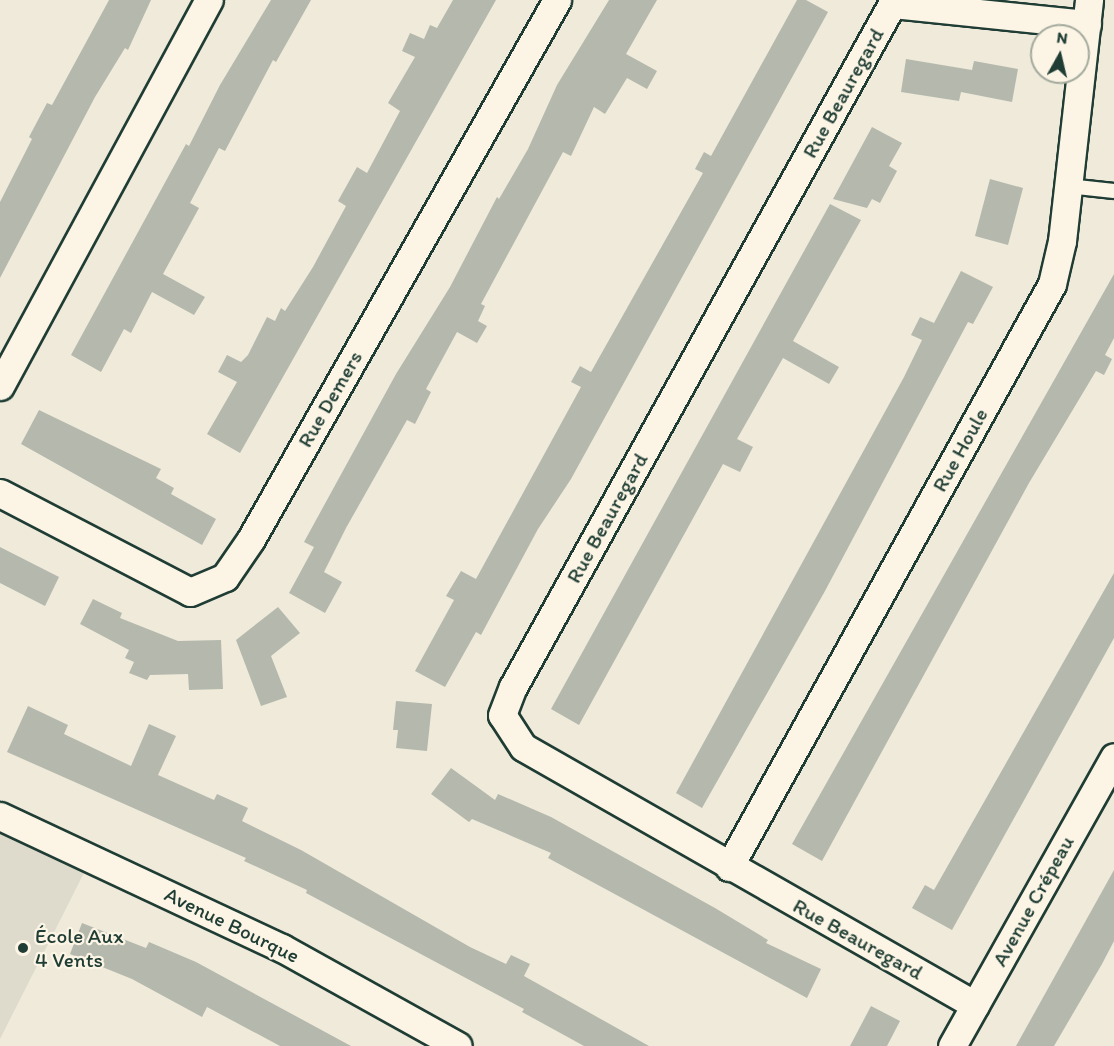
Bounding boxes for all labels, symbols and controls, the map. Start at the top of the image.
street label: Rue Beauregard [797,24,889,162]
north arrow [1030,24,1090,84]
text: N [1056,28,1069,48]
street label: Rue Demers [292,346,368,452]
street label: Rue Houle [927,404,993,496]
street label: Rue Beauregard [561,449,653,587]
street label: Avenue Crépeau [987,832,1079,970]
street label: Avenue Bourque [160,881,304,969]
street label: Rue Beauregard [789,893,927,985]
place label: École Aux 4 Vents [35,923,123,973]
marker: École Aux 4 Vents [16,941,30,955]

